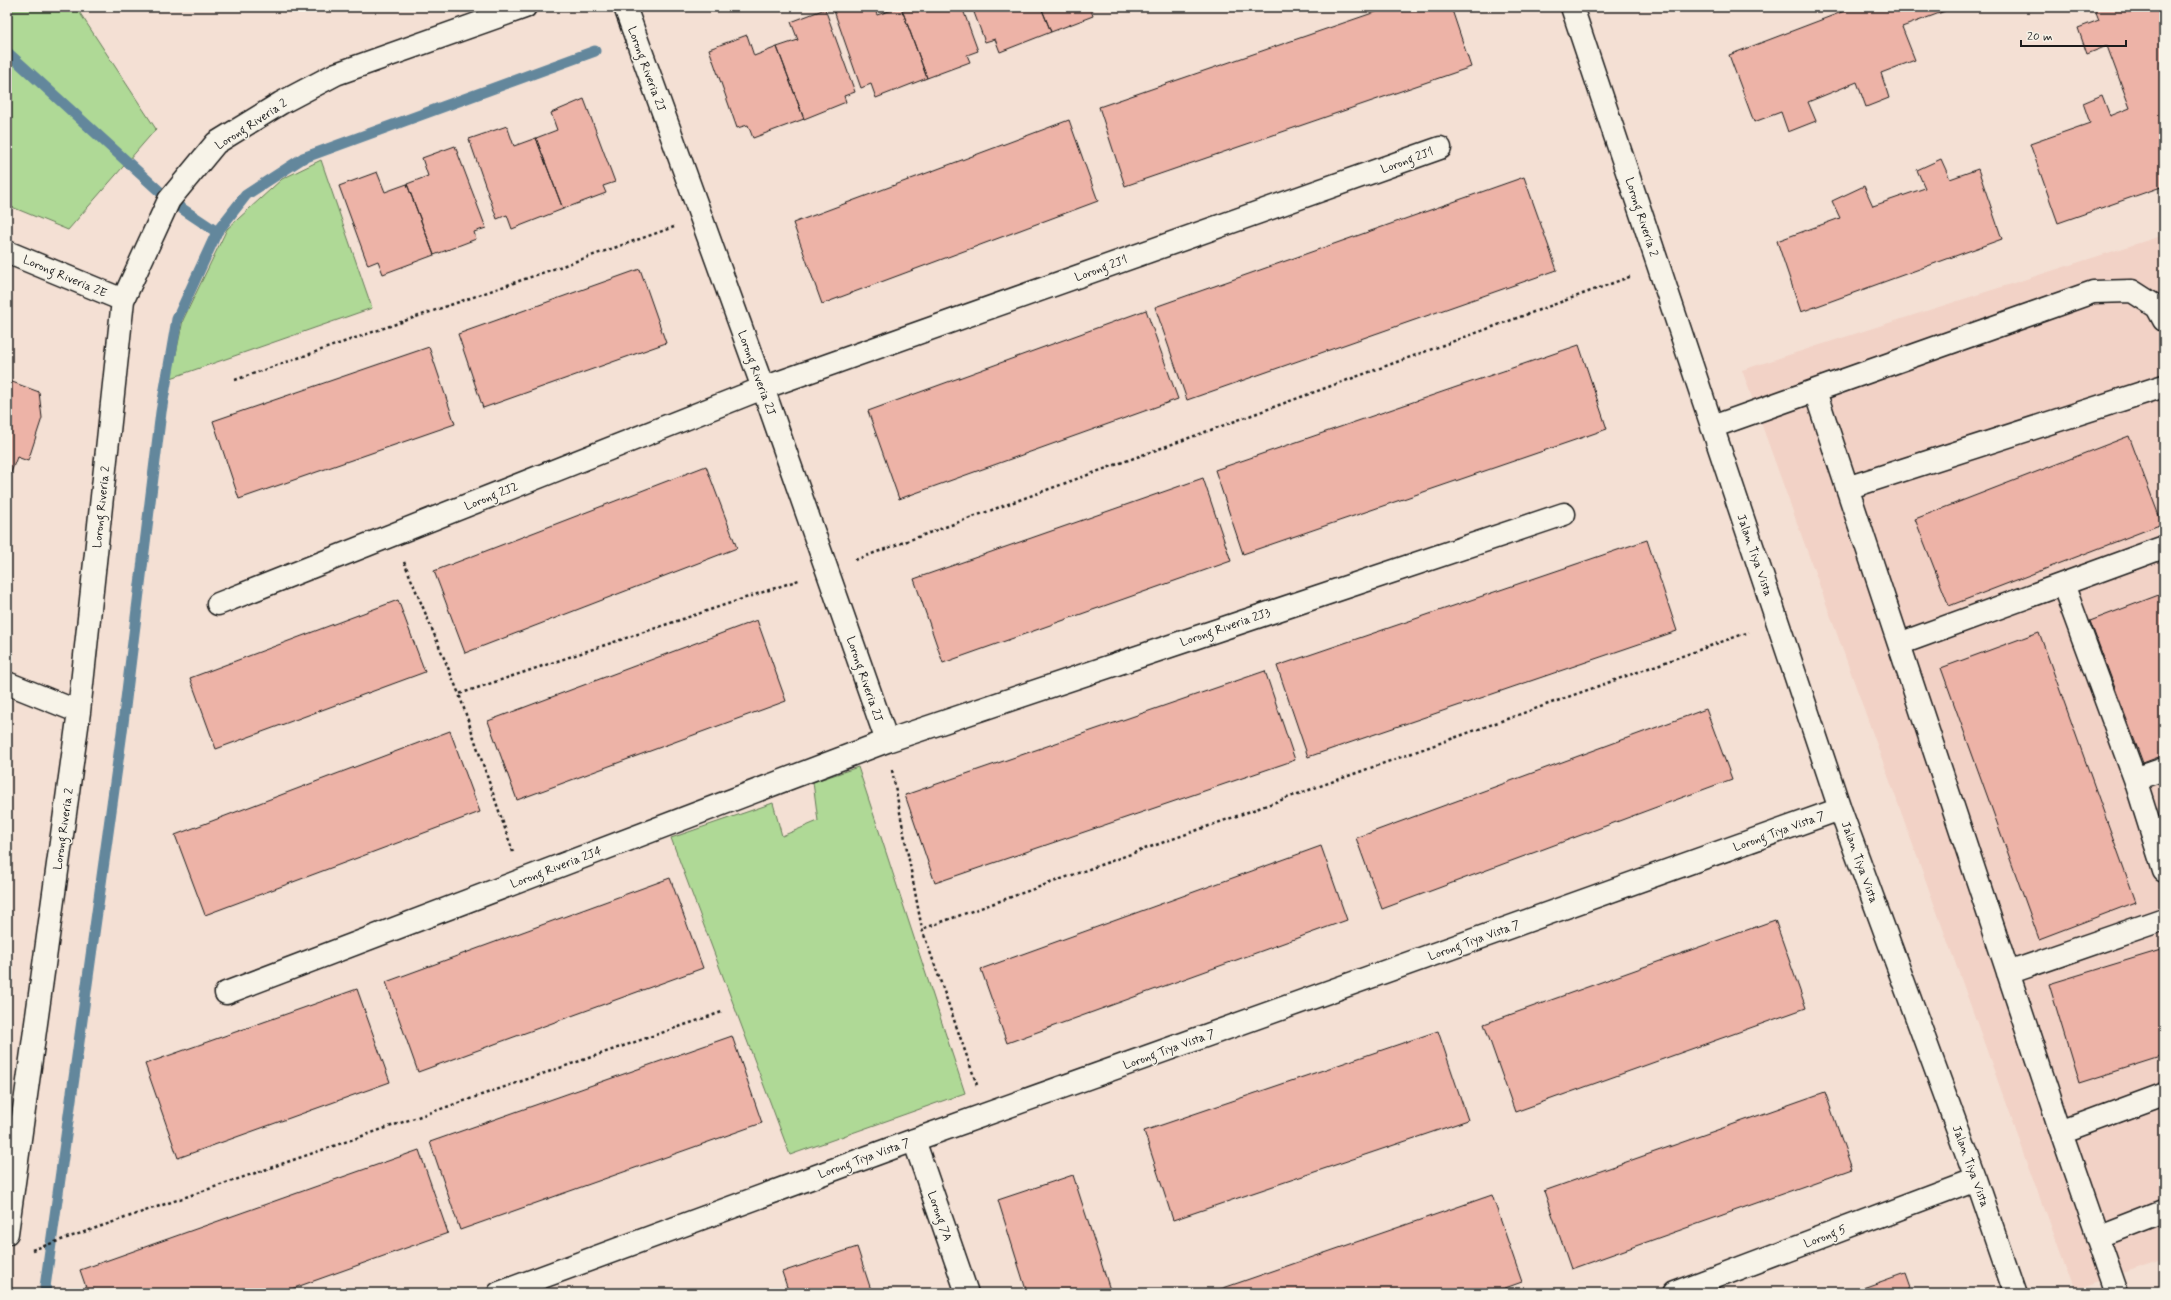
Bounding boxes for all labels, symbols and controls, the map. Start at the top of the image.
scale bar [2021,22,2126,48]
street label: Lorong Riveria 2J [622,25,669,114]
text: 20 m [2027,29,2053,45]
street label: Lorong Riveria 2 [213,96,291,155]
street label: Lorong 2J1 [1379,144,1436,179]
street label: Lorong Riveria 2 [1620,176,1661,259]
street label: Lorong Riveria 2E [20,252,109,303]
street label: Lorong 2J1 [1073,252,1130,287]
street label: Lorong Riveria 2J [732,329,779,418]
street label: Lorong Riveria 2 [90,465,115,549]
street label: Lorong 2J2 [462,479,521,516]
street label: Jalan Tiya Vista [1733,512,1776,599]
street label: Lorong Riveria 2J3 [1178,605,1273,652]
street label: Lorong Riveria 2J [841,634,886,725]
street label: Lorong Riveria 2 [50,787,79,871]
street label: Lorong Tiya Vista 7 [1731,808,1828,857]
street label: Jalan Tiya Vista [1837,819,1881,905]
street label: Lorong Riveria 2J4 [508,843,605,894]
street label: Lorong Tiya Vista 7 [1426,917,1523,966]
street label: Lorong Tiya Vista 7 [1121,1026,1218,1075]
street label: Jalan Tiya Vista [1948,1123,1992,1209]
street label: Lorong Tiya Vista 7 [816,1135,913,1184]
street label: Lorong 7A [922,1189,955,1244]
street label: Lorong 5 [1802,1222,1849,1253]

